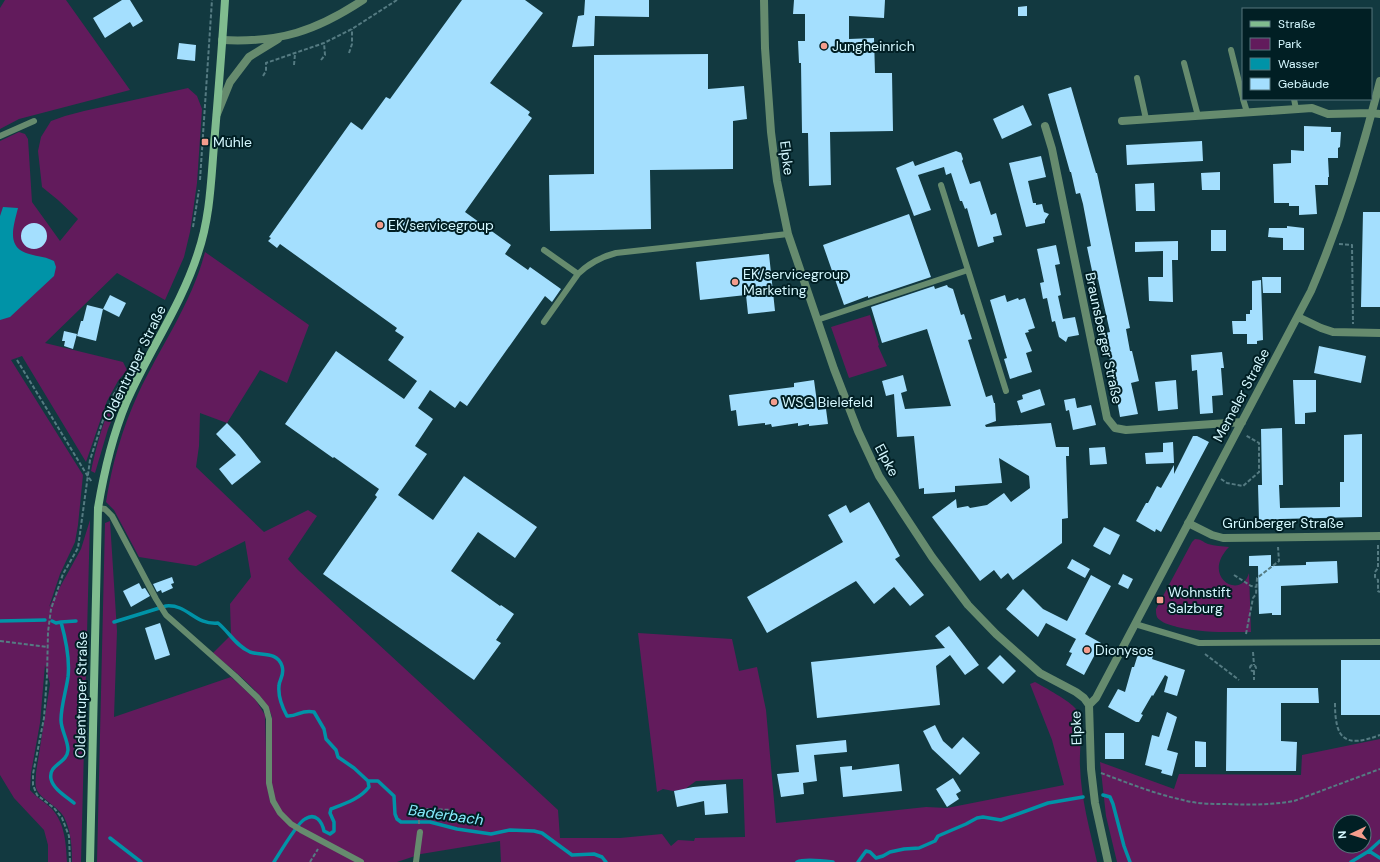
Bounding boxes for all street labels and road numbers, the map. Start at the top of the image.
street label: Elpke [776,140,798,176]
street label: Braunsberger Straße [1081,271,1127,405]
street label: Oldentruper Straße [98,302,170,424]
street label: Memeler Straße [1209,345,1273,445]
street label: Elpke [871,441,903,479]
street label: Grünberger Straße [1222,514,1344,532]
street label: Oldentruper Straße [71,632,91,758]
street label: Elpke [1066,711,1086,745]

